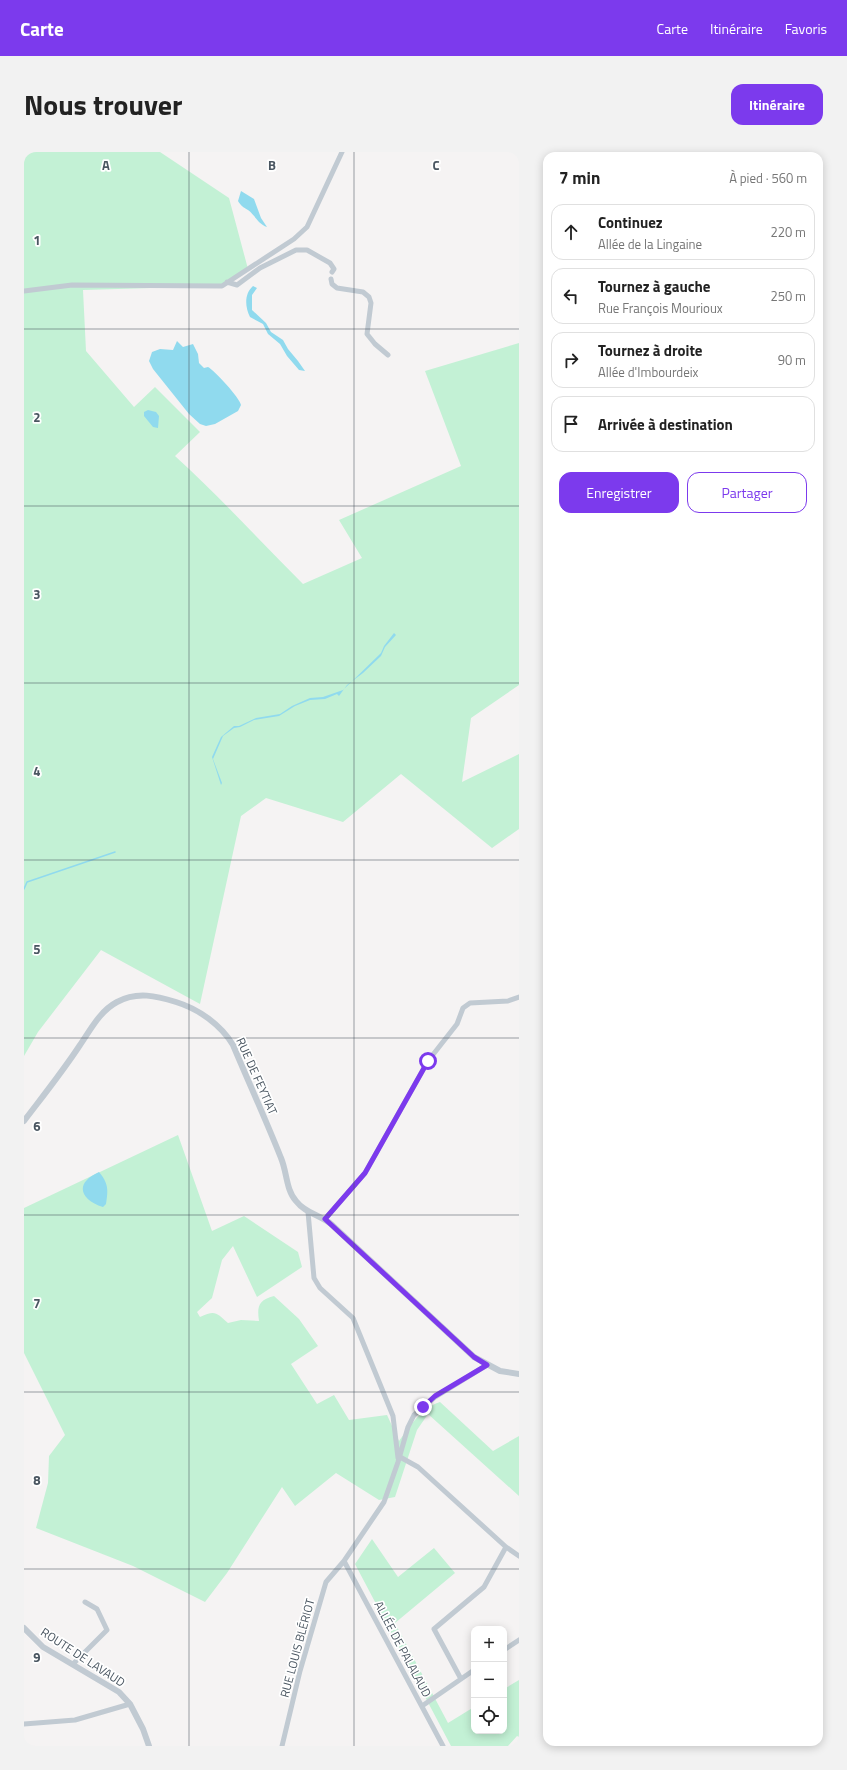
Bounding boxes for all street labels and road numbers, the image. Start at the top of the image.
street label: RUE DE FEYTIAT [231,1034,283,1118]
street label: RUE LOUIS BLÉRIOT [275,1596,320,1700]
street label: ALLÉE DE PALALAUD [370,1597,437,1701]
street label: ROUTE DE LAVAUD [37,1623,129,1692]

